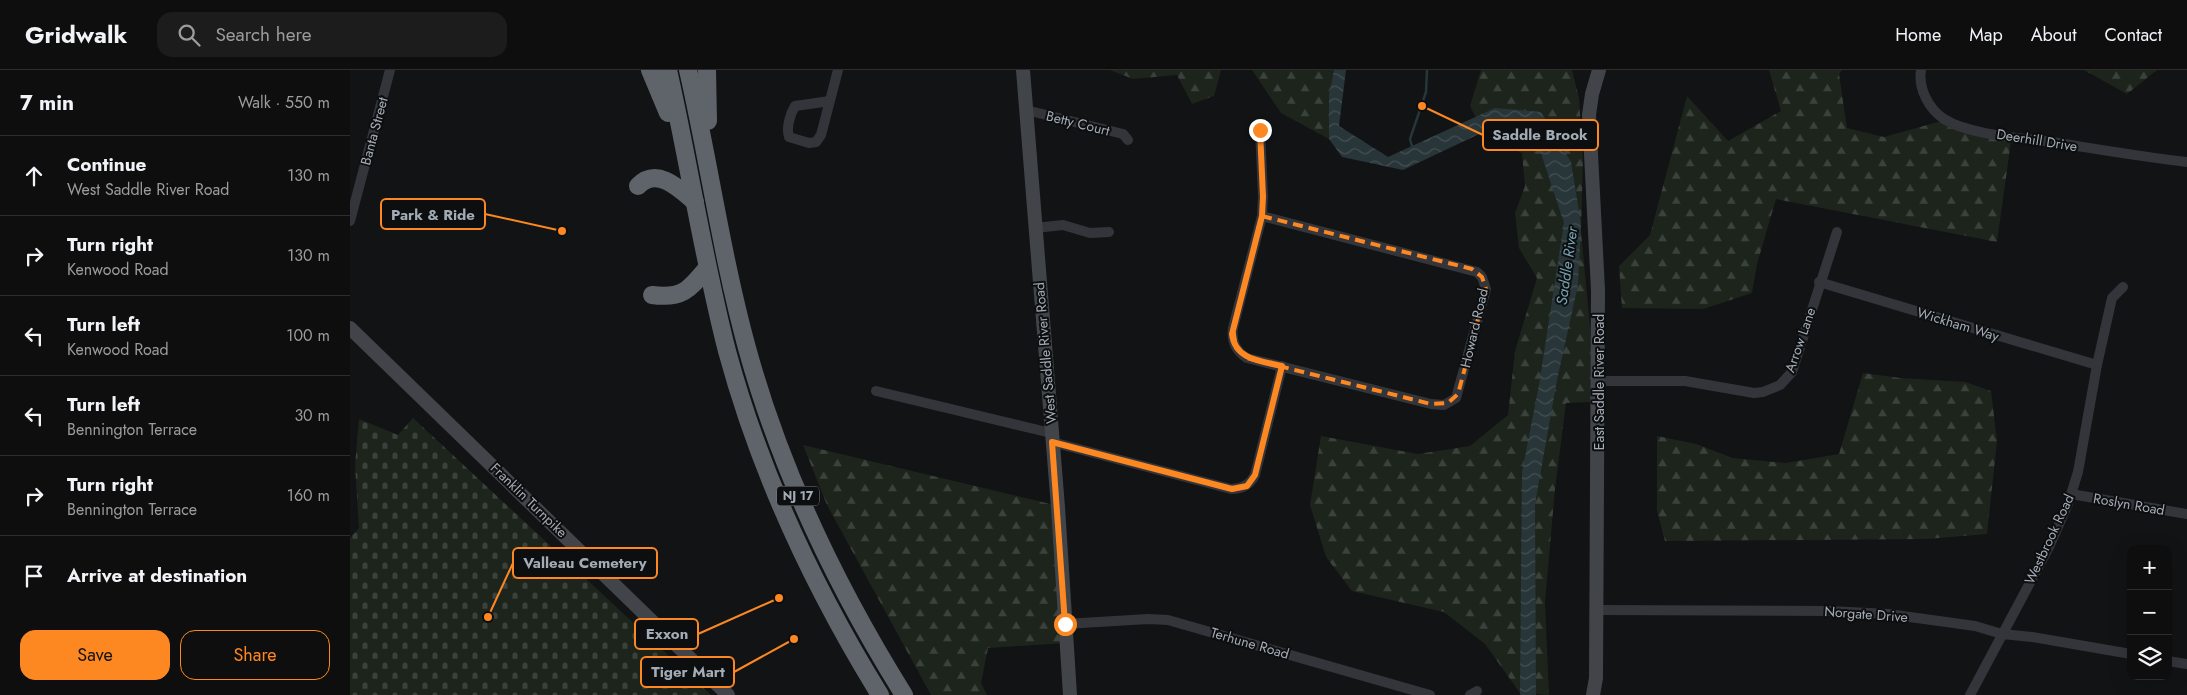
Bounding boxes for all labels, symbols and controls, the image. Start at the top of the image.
search box [157,12,507,57]
text: Gridwalk [25,17,127,52]
icon: search [175,21,203,49]
text: Search here [215,21,311,48]
text: Home [1895,22,1941,48]
text: Map [1969,22,2003,48]
text: About [2031,22,2076,48]
text: Contact [2104,22,2162,48]
text: 7 min [20,88,74,118]
text: Walk · 550 m [238,91,330,114]
street label: Banta Street [355,94,393,167]
street label: Betty Court [1044,105,1112,141]
route end [1249,119,1272,142]
callout: Saddle Brook [1483,120,1598,150]
text: Saddle Brook [1492,124,1588,146]
street label: Deerhill Drive [1995,124,2079,156]
text: Continue [67,151,146,178]
icon: ahead [20,162,48,190]
text: 130 m [287,164,330,187]
text: West Saddle River Road [67,178,229,201]
callout: Park & Ride [381,199,485,229]
text: Park & Ride [391,204,475,226]
water label: Saddle River [1551,224,1584,307]
text: Turn right [67,231,153,258]
icon: right [20,242,48,270]
text: 130 m [287,244,330,267]
text: Kenwood Road [67,258,169,281]
street label: West Saddle River Road [1029,281,1061,425]
street label: Howard Road [1455,286,1493,370]
street label: Wickham Way [1915,302,2002,346]
street label: Arrow Lane [1780,305,1820,375]
text: Turn left [67,311,140,338]
street label: East Saddle River Road [1589,314,1609,450]
icon: left [20,322,48,350]
text: 100 m [286,324,330,347]
text: Kenwood Road [67,338,169,361]
text: Turn left [67,391,140,418]
icon: left [20,402,48,430]
text: 30 m [294,404,330,427]
text: Bennington Terrace [67,418,197,441]
street label: Franklin Turnpike [486,458,572,542]
text: Turn right [67,471,153,498]
icon: right [20,482,48,510]
text: 160 m [287,484,330,507]
road number: NJ 17 [777,486,819,506]
street label: Roslyn Road [2092,488,2166,520]
street label: Westbrook Road [2019,491,2079,587]
text: Bennington Terrace [67,498,197,521]
map controls [2127,545,2172,680]
button: + [2127,545,2172,590]
callout: Valleau Cemetery [513,548,657,578]
text: Valleau Cemetery [522,552,647,574]
icon: arrive [20,562,48,590]
text: Arrive at destination [67,562,247,589]
button: − [2127,590,2172,635]
street label: Norgate Drive [1824,601,1908,627]
route start [1054,613,1077,636]
callout: Exxon [635,619,698,649]
street label: Terhune Road [1208,622,1292,664]
text: Exxon [646,623,688,645]
button: Save [20,630,170,680]
button: Share [180,630,330,680]
button: layers [2127,635,2172,680]
callout: Tiger Mart [641,657,734,687]
text: Tiger Mart [651,661,725,683]

